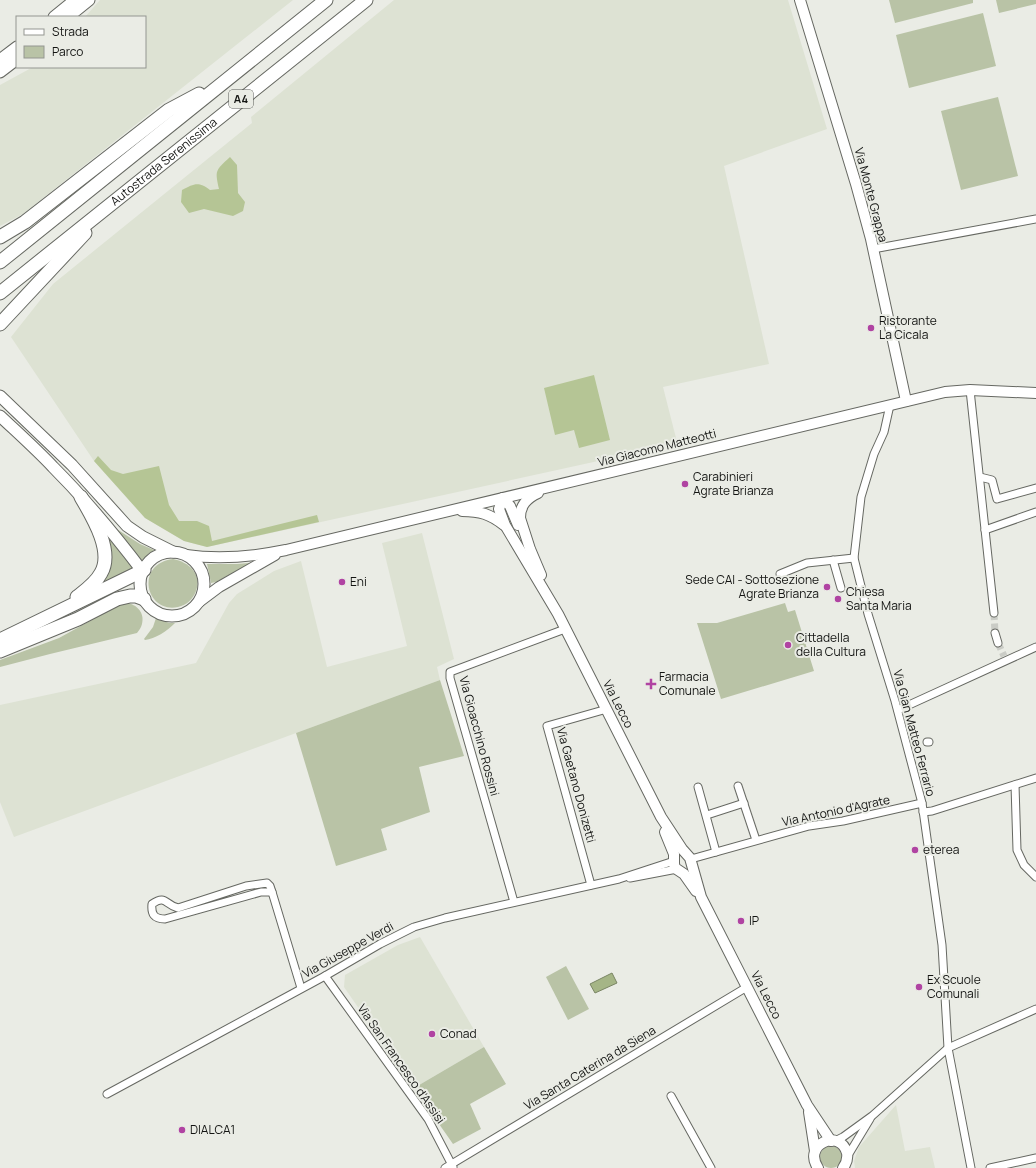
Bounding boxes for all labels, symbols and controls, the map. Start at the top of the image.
legend [16,16,146,68]
text: Strada [52,23,89,40]
text: Parco [52,43,83,60]
road number: A4 [229,90,253,108]
street label: Autostrada Serenissima [107,113,221,209]
street label: Via Monte Grappa [851,146,892,244]
place label: Ristorante La Cicala [879,312,937,343]
marker: Ristorante La Cicala [866,323,876,333]
street label: Via Giacomo Matteotti [596,425,718,470]
place label: Carabinieri Agrate Brianza [693,468,773,499]
marker: Carabinieri Agrate Brianza [680,479,690,489]
place label: Sede CAI - Sottosezione Agrate Brianza [685,571,819,602]
place label: Eni [350,573,367,590]
marker: Eni [337,577,347,587]
marker: Sede CAI - Sottosezione Agrate Brianza [822,582,832,592]
place label: Chiesa Santa Maria [846,583,912,614]
marker: Chiesa Santa Maria [833,594,843,604]
place label: Cittadella della Cultura [796,629,866,660]
marker: Cittadella della Cultura [783,640,793,650]
place label: Farmacia Comunale [659,668,716,699]
street label: Via Gian Matteo Ferrario [889,668,940,798]
street label: Via Gioacchino Rossini [455,674,504,798]
street label: Via Lecco [599,677,638,731]
marker: Farmacia Comunale [646,679,656,689]
street label: Via Gaetano Donizetti [553,725,600,844]
street label: Via Antonio d'Agrate [780,791,891,830]
place label: eterea [923,841,959,858]
marker: eterea [910,845,920,855]
place label: IP [749,912,759,929]
marker: IP [736,916,746,926]
street label: Via Giuseppe Verdi [299,917,396,982]
street label: Via Lecco [747,968,786,1022]
place label: Ex Scuole Comunali [927,971,981,1002]
marker: Ex Scuole Comunali [914,982,924,992]
street label: Via San Francesco d'Assisi [354,1001,449,1127]
street label: Via Santa Caterina da Siena [521,1021,659,1114]
place label: Conad [440,1025,477,1042]
marker: Conad [427,1029,437,1039]
place label: DIALCA1 [190,1121,235,1138]
marker: DIALCA1 [177,1125,187,1135]

